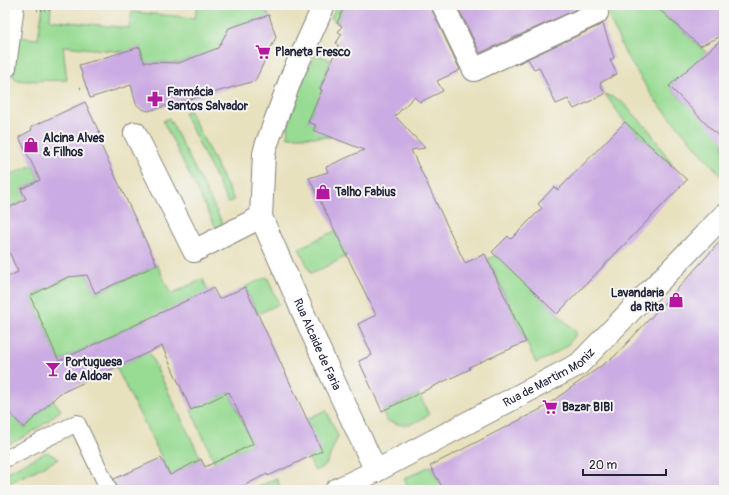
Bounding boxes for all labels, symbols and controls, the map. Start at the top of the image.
supermarket icon: Planeta Fresco [254,43,272,61]
place label: Planeta Fresco [275,45,351,60]
place label: Farmácia Santos Salvador [167,85,249,114]
pharmacy icon: Farmácia Santos Salvador [146,90,164,108]
place label: Alcina Alves & Filhos [43,131,105,160]
shop icon: Alcina Alves & Filhos [22,136,40,154]
shop icon: Talho Fabius [314,183,332,201]
place label: Talho Fabius [334,185,396,200]
place label: Lavandaria da Rita [611,286,664,315]
shop icon: Lavandaria da Rita [667,291,685,309]
street label: Rua Alcaide de Faria [290,296,345,393]
street label: Rua de Martim Moniz [500,345,598,410]
place label: Portuguesa de Aldoar [65,355,123,384]
bar icon: Portuguesa de Aldoar [44,360,62,378]
supermarket icon: Bazar BIBI [541,398,559,416]
place label: Bazar BIBI [562,400,613,415]
scale bar [583,451,666,477]
text: 20 m [589,458,618,473]

